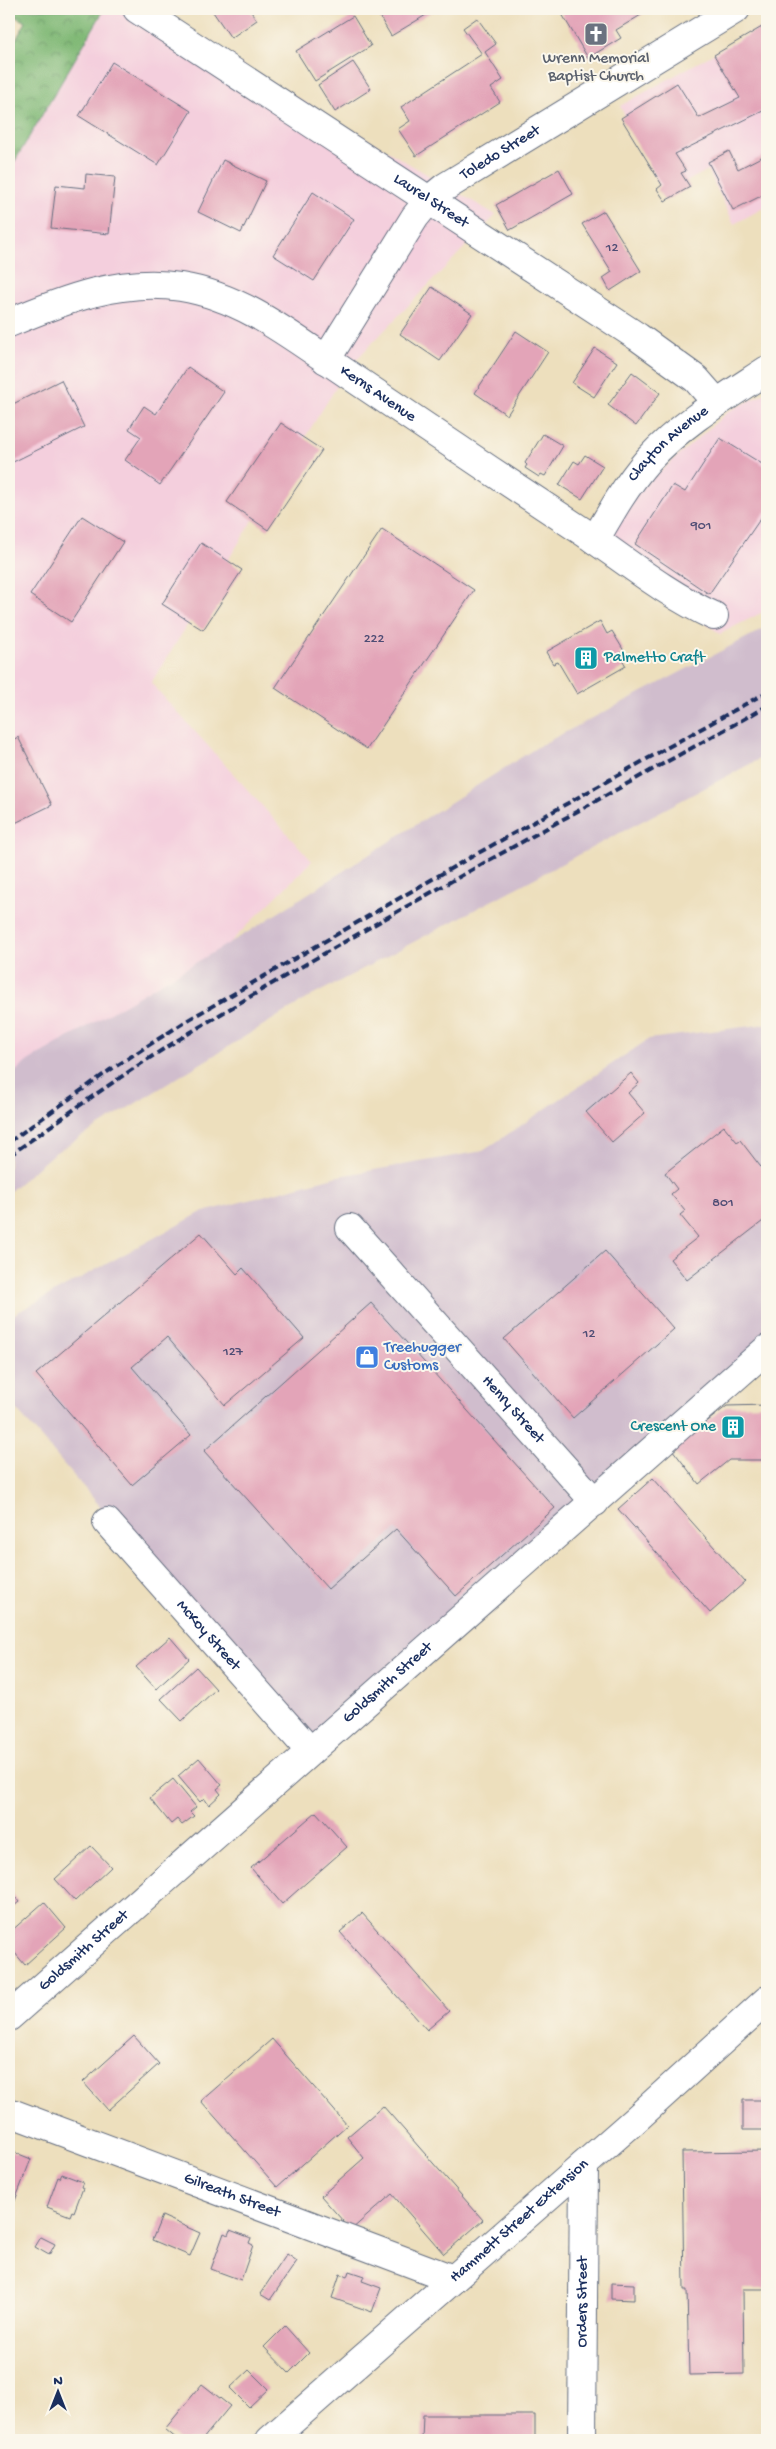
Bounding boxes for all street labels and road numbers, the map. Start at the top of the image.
street label: Toledo Street [456,121,545,185]
street label: Laurel Street [389,170,473,234]
street label: Kerns Avenue [336,362,420,427]
street label: Clayton Avenue [624,402,713,486]
street label: Henry Street [477,1372,549,1449]
street label: McKoy Street [172,1597,245,1676]
street label: Goldsmith Street [339,1637,438,1728]
street label: Goldsmith Street [35,1905,134,1996]
street label: Hammett Street Extension [446,2155,593,2287]
street label: Gilreath Street [181,2169,284,2223]
street label: Orders Street [573,2255,593,2348]

